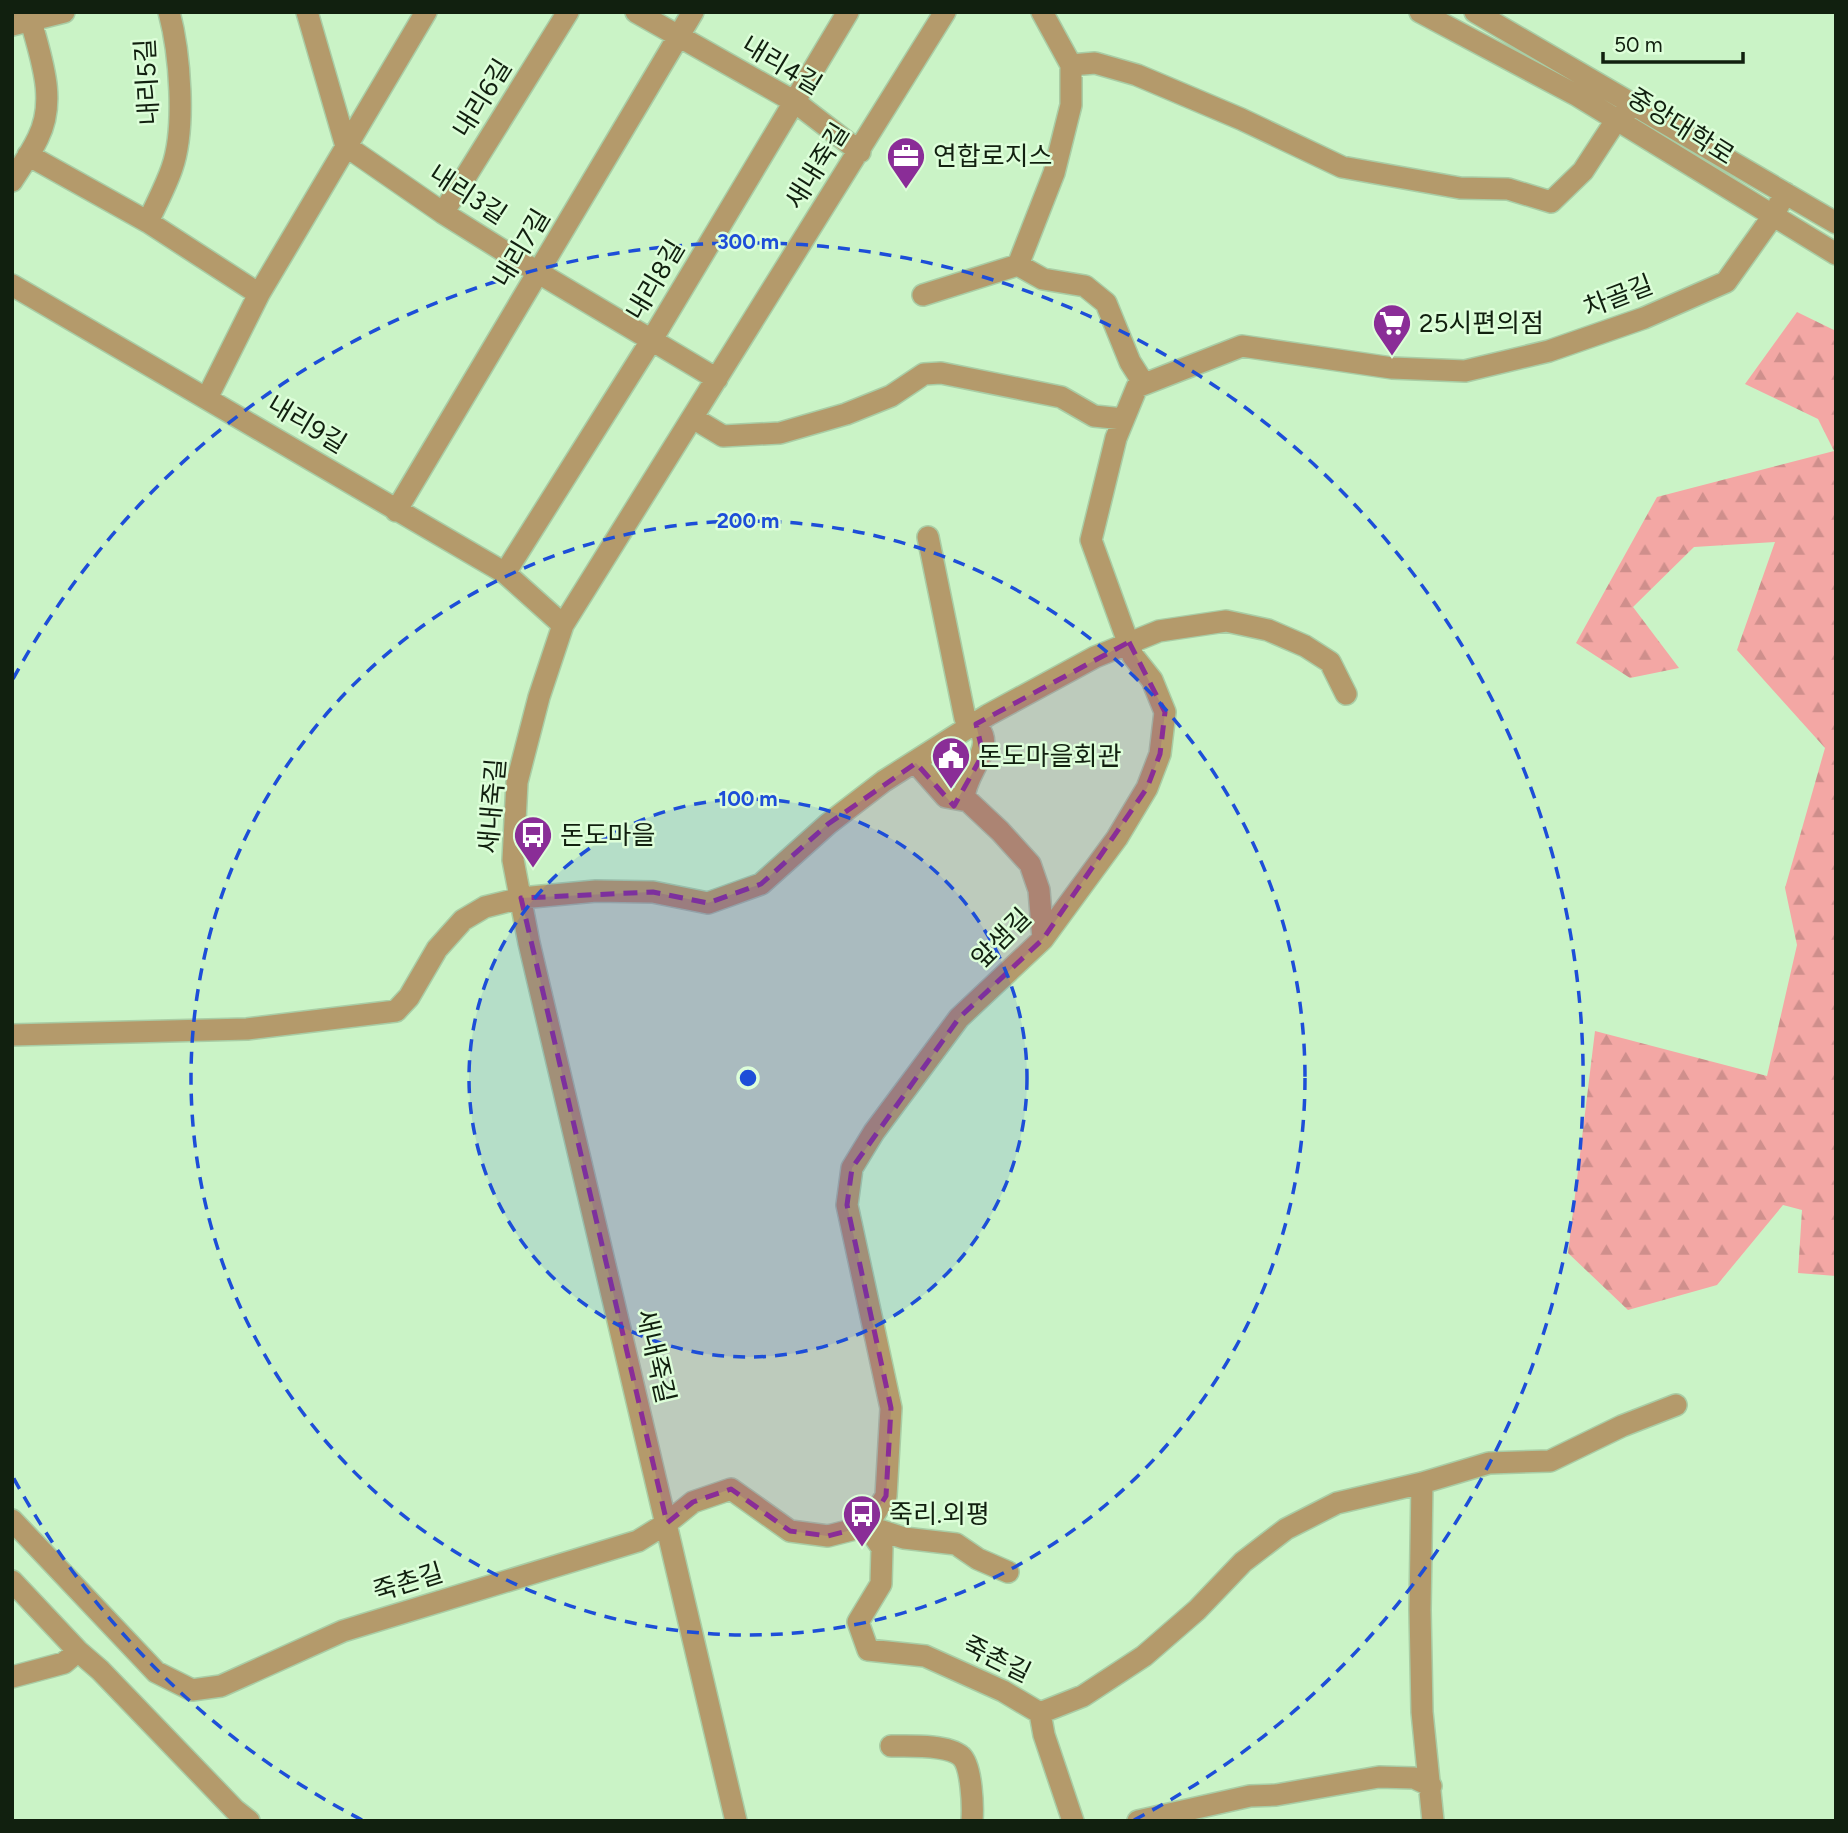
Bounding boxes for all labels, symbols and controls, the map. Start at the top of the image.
scale bar [1603,21,1743,65]
street label: 내리4길 [736,29,828,101]
text: 50 m [1614,32,1663,57]
street label: 내리5길 [129,38,165,126]
street label: 내리6길 [446,53,518,143]
street label: 중앙대학로 [1622,81,1740,171]
street label: 새내죽길 [778,117,856,215]
office icon: 연합로지스 [885,135,927,190]
place label: 연합로지스 [933,140,1053,172]
street label: 내리3길 [423,157,513,231]
street label: 내리7길 [485,203,557,293]
text: 300 m [717,229,779,254]
street label: 내리8길 [619,234,691,326]
street label: 차골길 [1579,268,1657,324]
supermarket icon: 25시편의점 [1371,302,1413,357]
place label: 25시편의점 [1419,307,1544,339]
street label: 내리9길 [262,388,352,460]
text: 200 m [717,508,779,533]
public building icon: 돈도마을회관 [930,735,972,790]
place label: 돈도마을회관 [978,740,1122,772]
street label: 새내죽길 [472,757,512,855]
text: 100 m [718,786,778,811]
bus stop icon: 돈도마을 [512,814,554,869]
place label: 돈도마을 [560,819,656,851]
street label: 앞샘길 [964,901,1038,975]
centre of rings [736,1066,760,1090]
street label: 새내죽길 [630,1306,682,1406]
bus stop icon: 죽리.외평 [841,1493,883,1548]
place label: 죽리.외평 [889,1498,990,1530]
street label: 죽촌길 [369,1556,447,1608]
street label: 죽촌길 [958,1629,1036,1689]

